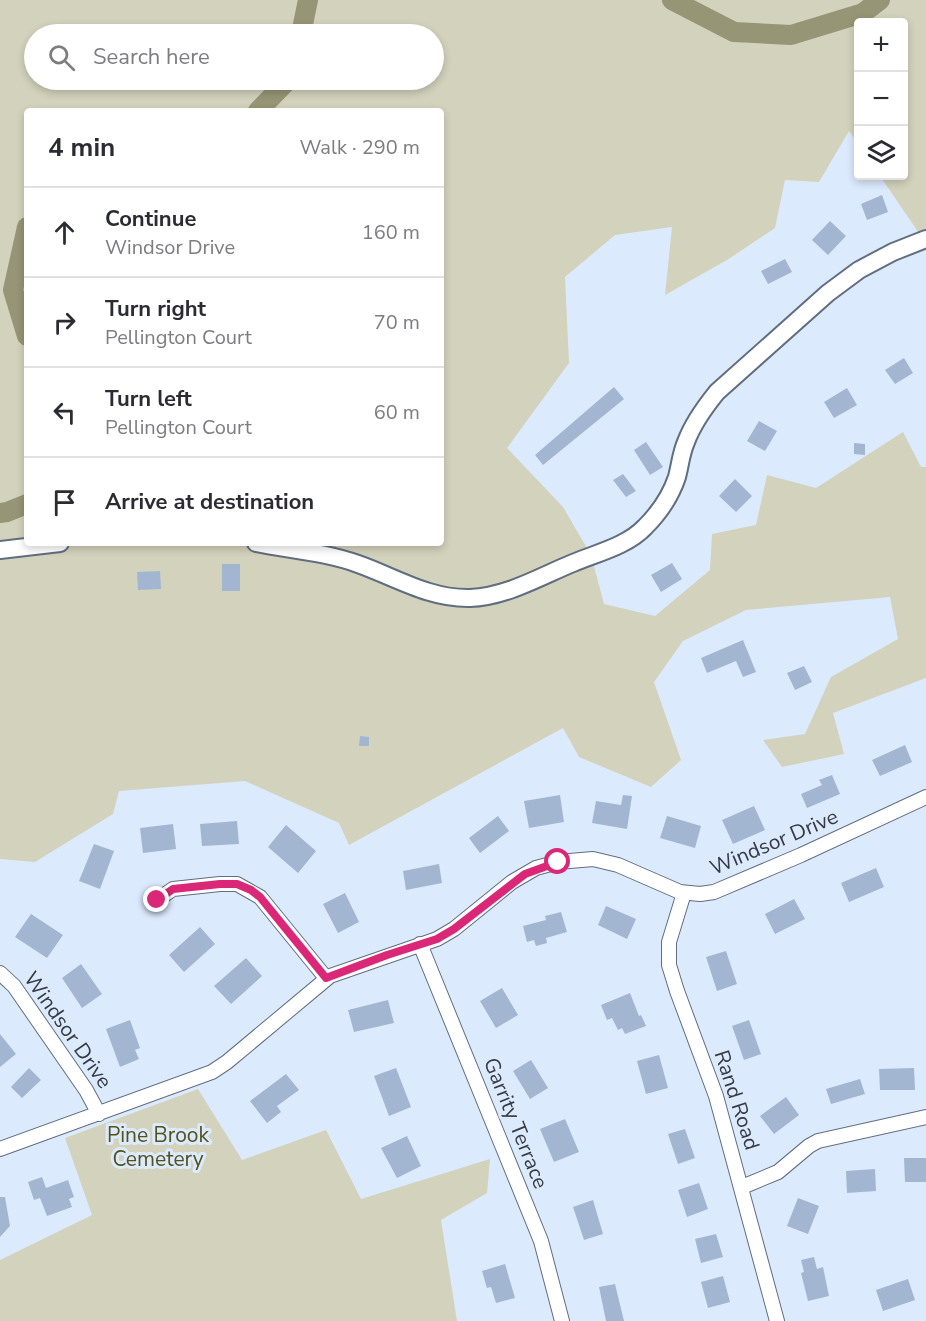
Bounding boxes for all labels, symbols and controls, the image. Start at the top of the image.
map controls [854,18,908,180]
button: + [854,18,908,72]
search box [24,24,444,90]
icon: search [45,41,78,74]
text: Search here [93,42,210,72]
button: − [854,72,908,126]
button: layers [854,126,908,180]
text: 4 min [48,130,115,165]
text: Walk · 290 m [300,134,420,161]
text: Continue [105,204,196,234]
icon: ahead [48,216,81,249]
text: 160 m [362,219,420,246]
text: Windsor Drive [105,234,235,261]
text: Turn right [105,294,206,324]
icon: right [48,306,81,339]
text: 70 m [374,309,420,336]
text: Pellington Court [105,324,252,351]
text: Turn left [105,384,192,414]
icon: left [48,396,81,429]
text: 60 m [374,399,420,426]
text: Pellington Court [105,414,252,441]
icon: arrive [48,486,81,519]
text: Arrive at destination [105,487,314,517]
street label: Windsor Drive [706,802,842,882]
route start [544,848,570,874]
route end [143,886,169,912]
street label: Windsor Drive [17,966,119,1094]
street label: Rand Road [708,1046,766,1154]
street label: Garrity Terrace [477,1053,555,1193]
park label: Pine Brook Cemetery [107,1121,210,1173]

